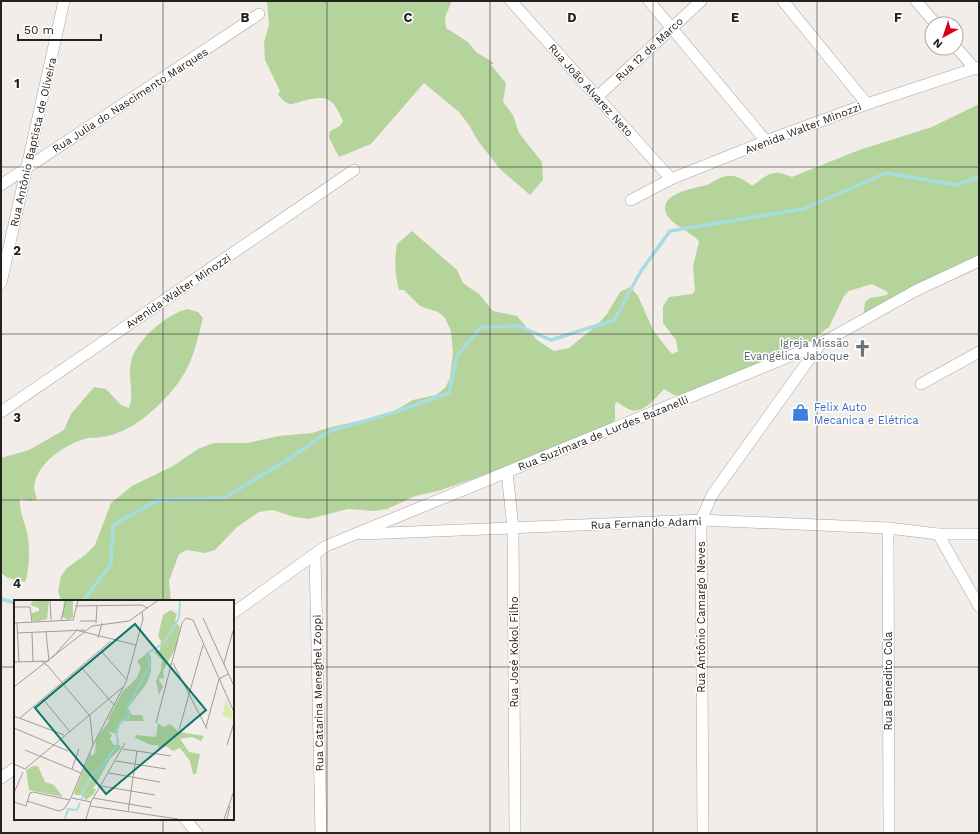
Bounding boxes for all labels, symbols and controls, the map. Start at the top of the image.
text: B [241,10,250,25]
text: C [404,10,413,25]
text: D [567,10,577,25]
text: E [731,10,739,25]
text: F [894,10,902,25]
street label: Rua 12 de Marco [613,15,686,84]
scale bar [18,16,101,42]
north arrow [924,16,964,56]
text: 50 m [24,23,54,37]
text: N [931,36,945,51]
street label: Rua João Alvarez Neto [546,41,636,139]
street label: Rua Julia do Nascimento Marques [50,45,211,156]
street label: Rua Antônio Baptista de Oliveira [8,56,59,228]
text: 1 [14,76,20,91]
street label: Avenida Walter Minozzi [743,100,863,157]
text: 2 [13,243,21,258]
street label: Avenida Walter Minozzi [123,251,233,331]
place label: Igreja Missão Evangélica Jaboque [744,337,849,363]
church icon: Igreja Missão Evangélica Jaboque [852,339,872,359]
street label: Rua Suzimara de Lurdes Bazanelli [516,393,690,474]
place label: Felix Auto Mecanica e Elétrica [814,401,919,427]
shop icon: Felix Auto Mecanica e Elétrica [791,403,811,423]
text: 3 [13,410,21,425]
street label: Rua Fernando Adami [590,515,702,532]
street label: Rua Antônio Camargo Neves [695,541,708,693]
text: 4 [13,576,22,591]
street label: Rua José Kokol Filho [508,596,521,708]
inset map [14,600,234,820]
street label: Rua Catarina Meneghel Zoppi [311,615,326,771]
street label: Rua Benedito Cola [882,632,895,730]

